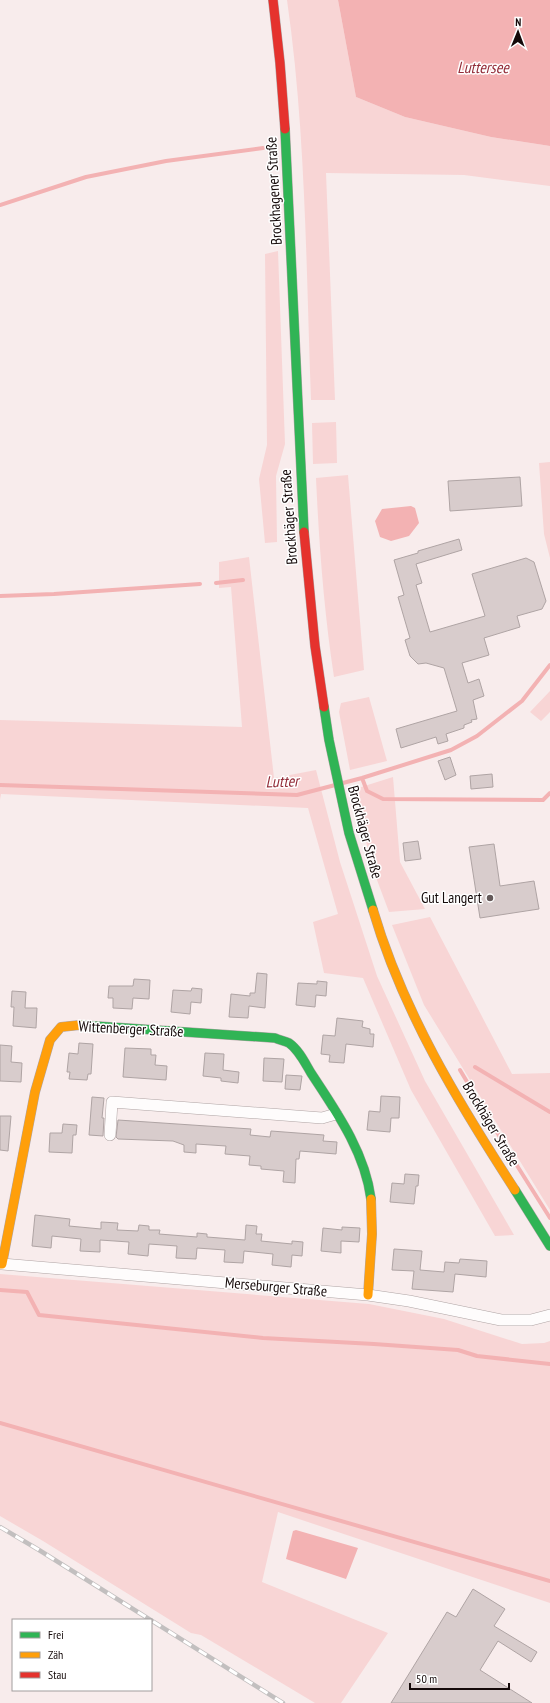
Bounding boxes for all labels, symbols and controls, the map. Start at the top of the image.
north arrow [498,12,538,52]
text: N [515,15,521,29]
water label: Luttersee [457,57,510,77]
street label: Brockhagener Straße [261,136,286,246]
street label: Brockhäger Straße [276,469,301,565]
water label: Lutter [265,770,301,792]
street label: Brockhäger Straße [344,783,387,880]
place label: Gut Langert [421,888,482,907]
marker: Gut Langert [485,893,495,903]
street label: Wittenberger Straße [78,1016,184,1041]
street label: Brockhäger Straße [459,1078,524,1170]
street label: Merseburger Straße [224,1273,328,1300]
legend [12,1619,152,1691]
text: Frei [48,1627,64,1642]
text: Zäh [48,1647,63,1662]
scale bar [410,1665,509,1691]
text: Stau [48,1667,66,1682]
text: 50 m [416,1671,437,1686]

